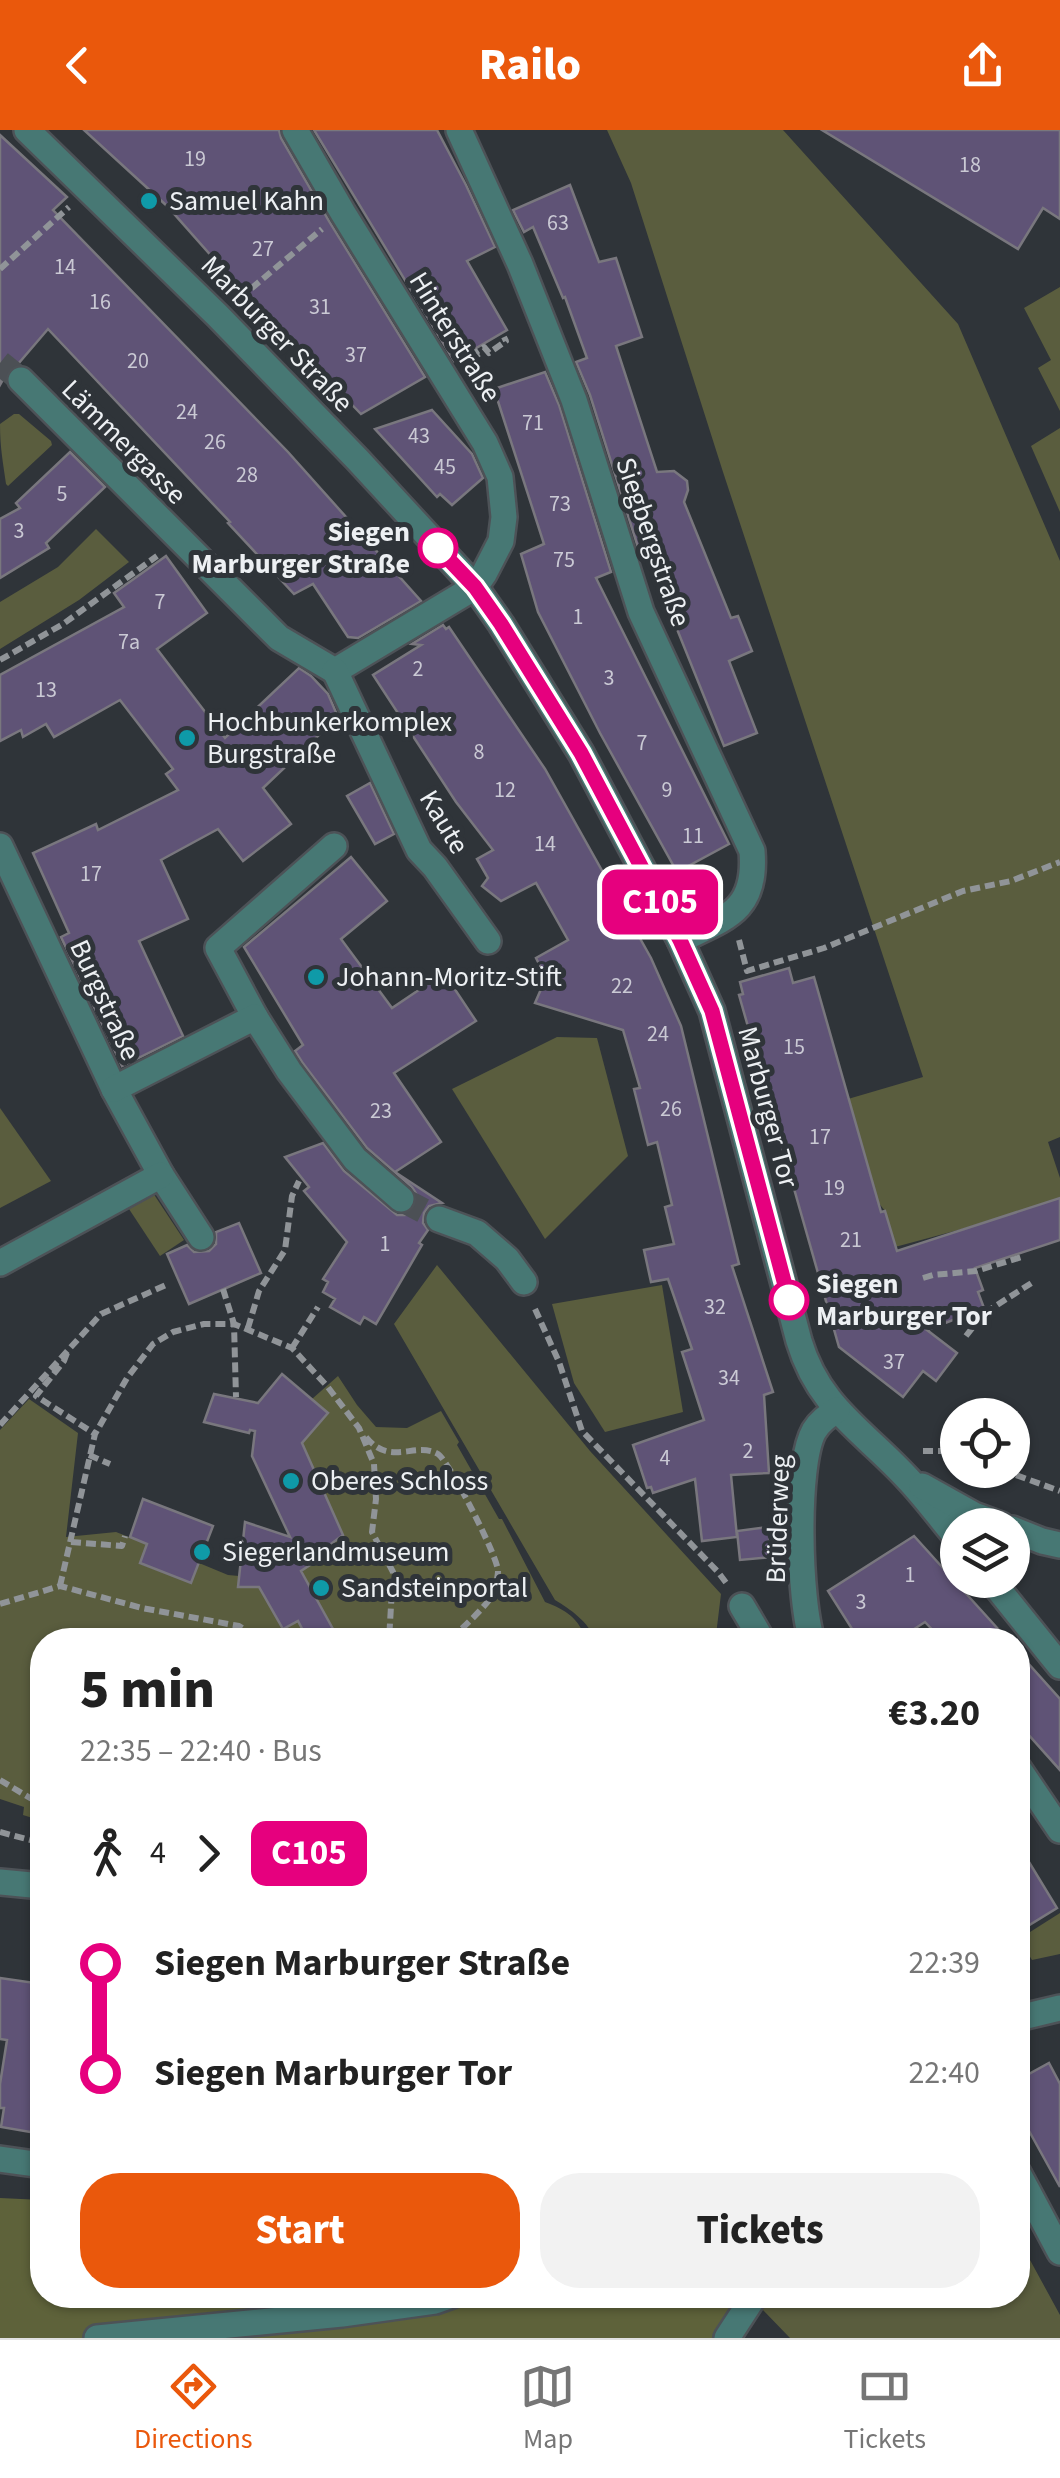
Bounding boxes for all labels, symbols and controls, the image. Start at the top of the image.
text: Railo [479,33,581,97]
icon: back [50,38,105,93]
icon: share [955,38,1010,93]
house number: 19 [184,143,206,175]
house number: 18 [959,149,981,181]
place label: Samuel Kahn [169,181,324,221]
marker: Samuel Kahn [138,190,160,212]
house number: 63 [547,207,569,239]
house number: 27 [252,233,274,265]
street label: Marburger Straße [192,247,362,421]
house number: 14 [54,251,76,283]
street label: Hinterstraße [399,264,511,410]
house number: 16 [89,286,111,318]
house number: 31 [309,291,331,323]
house number: 37 [345,339,367,371]
house number: 20 [127,345,149,377]
street label: Lämmergasse [52,370,196,514]
house number: 24 [176,396,198,428]
house number: 71 [522,407,544,439]
house number: 43 [408,420,430,452]
house number: 26 [204,426,226,458]
house number: 45 [434,451,456,483]
street label: Siegbergstraße [605,452,701,632]
house number: 28 [236,459,258,491]
house number: 5 [57,478,67,510]
house number: 73 [549,488,571,520]
place label: Siegen Marburger Straße [191,512,410,584]
house number: 3 [14,515,24,547]
marker: Siegen Marburger Straße [419,529,457,567]
house number: 75 [553,544,575,576]
house number: 7 [155,586,166,618]
house number: 1 [573,601,583,633]
house number: 7a [118,626,140,658]
house number: 2 [413,653,423,685]
house number: 3 [604,662,614,694]
house number: 13 [35,674,57,706]
place label: Hochbunkerkomplex Burgstraße [207,702,453,774]
marker: Hochbunkerkomplex Burgstraße [176,727,198,749]
house number: 7 [637,727,648,759]
house number: 8 [474,736,485,768]
house number: 12 [494,774,516,806]
house number: 9 [662,774,672,806]
street label: Kaute [409,782,479,862]
house number: 11 [682,820,704,852]
house number: 14 [534,828,556,860]
house number: 17 [80,858,102,890]
line badge: C105 [590,870,730,934]
text: C105 [622,877,698,927]
street label: Burgstraße [60,933,150,1067]
place label: Johann-Moritz-Stift [336,957,562,997]
marker: Johann-Moritz-Stift [305,966,327,988]
house number: 22 [611,970,633,1002]
house number: 24 [647,1018,669,1050]
street label: Marburger Tor [727,1022,809,1192]
house number: 15 [783,1031,805,1063]
house number: 26 [660,1093,682,1125]
house number: 23 [370,1095,392,1127]
house number: 17 [809,1121,831,1153]
house number: 19 [823,1172,845,1204]
house number: 21 [840,1224,862,1256]
house number: 1 [380,1228,390,1260]
place label: Siegen Marburger Tor [816,1264,993,1336]
marker: Siegen Marburger Tor [770,1281,808,1319]
house number: 32 [704,1291,726,1323]
house number: 37 [883,1346,905,1378]
house number: 34 [718,1362,740,1394]
map controls [940,1398,1030,1598]
button: locate [940,1398,1030,1488]
house number: 2 [743,1435,753,1467]
house number: 4 [660,1442,671,1474]
street label: Brüderweg [756,1454,800,1584]
place label: Oberes Schloss [311,1461,488,1501]
marker: Oberes Schloss [280,1470,302,1492]
button: layers [940,1508,1030,1598]
place label: Siegerlandmuseum [222,1532,449,1572]
marker: Siegerlandmuseum [191,1541,213,1563]
house number: 1 [905,1559,915,1591]
place label: Sandsteinportal [341,1568,528,1608]
marker: Sandsteinportal [310,1577,332,1599]
house number: 3 [856,1586,866,1618]
text: 5 min [80,1651,215,1729]
text: €3.20 [888,1686,980,1740]
text: 22:35 – 22:40 · Bus [80,1728,322,1774]
icon: walk [80,1826,135,1881]
icon: forward [181,1826,236,1881]
text: C105 [271,1828,347,1878]
text: 4 [150,1830,166,1876]
text: Siegen Marburger Straße [154,1936,570,1990]
text: 22:39 [908,1940,980,1986]
text: Siegen Marburger Tor [154,2046,512,2100]
text: 22:40 [908,2050,980,2096]
button: Start [80,2173,520,2288]
button: Tickets [540,2173,980,2288]
tab: Directions [134,2359,252,2459]
tab: Map [520,2359,575,2459]
tab: Tickets [843,2359,926,2459]

